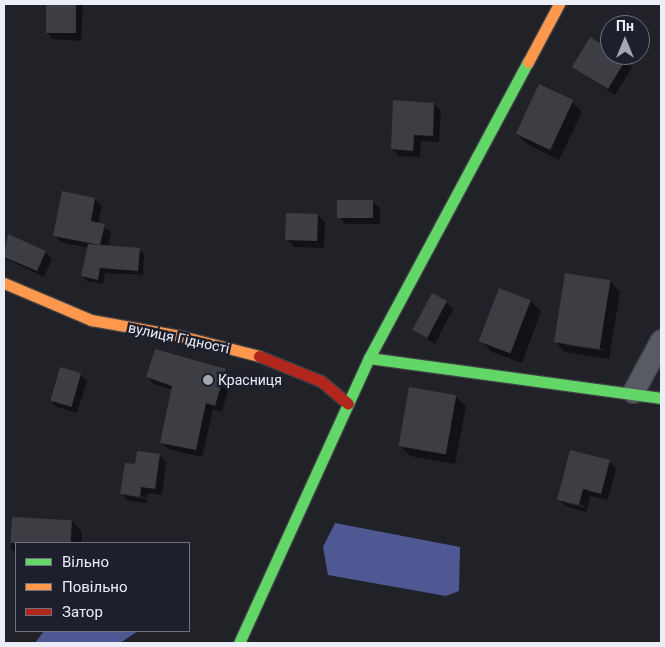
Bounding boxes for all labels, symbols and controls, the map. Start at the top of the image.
north arrow [600,15,650,65]
text: Пн [616,18,634,34]
street label: вулиця Гідності [127,319,231,357]
place label: Красниця [218,372,282,388]
marker: Красниця [202,374,214,386]
legend [15,542,190,632]
text: Вільно [62,553,109,571]
text: Повільно [62,578,128,596]
text: Затор [62,603,103,621]

